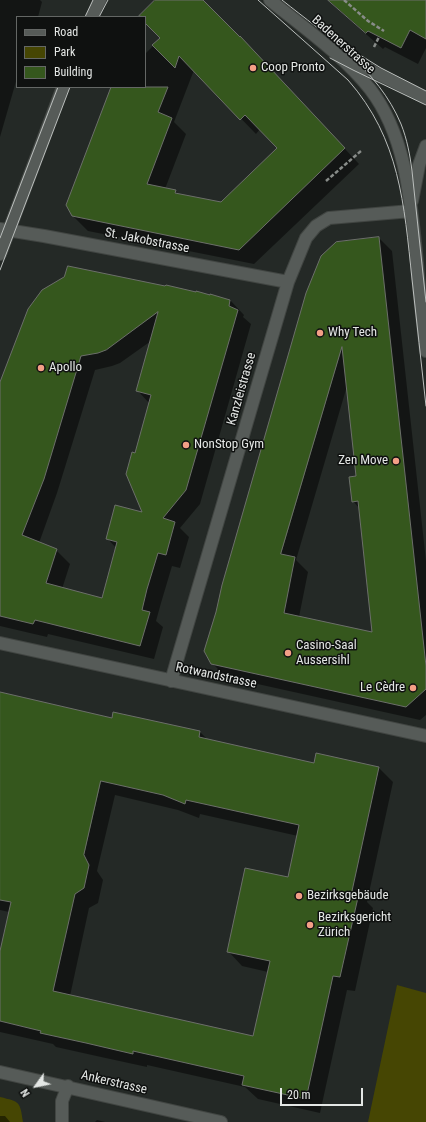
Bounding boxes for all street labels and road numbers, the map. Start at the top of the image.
street label: Badenerstrasse [308,12,378,78]
street label: St. Jakobstrasse [103,225,191,257]
street label: Kanzleistrasse [224,351,260,427]
street label: Rotwandstrasse [174,660,258,692]
street label: Ankerstrasse [79,1068,149,1098]

